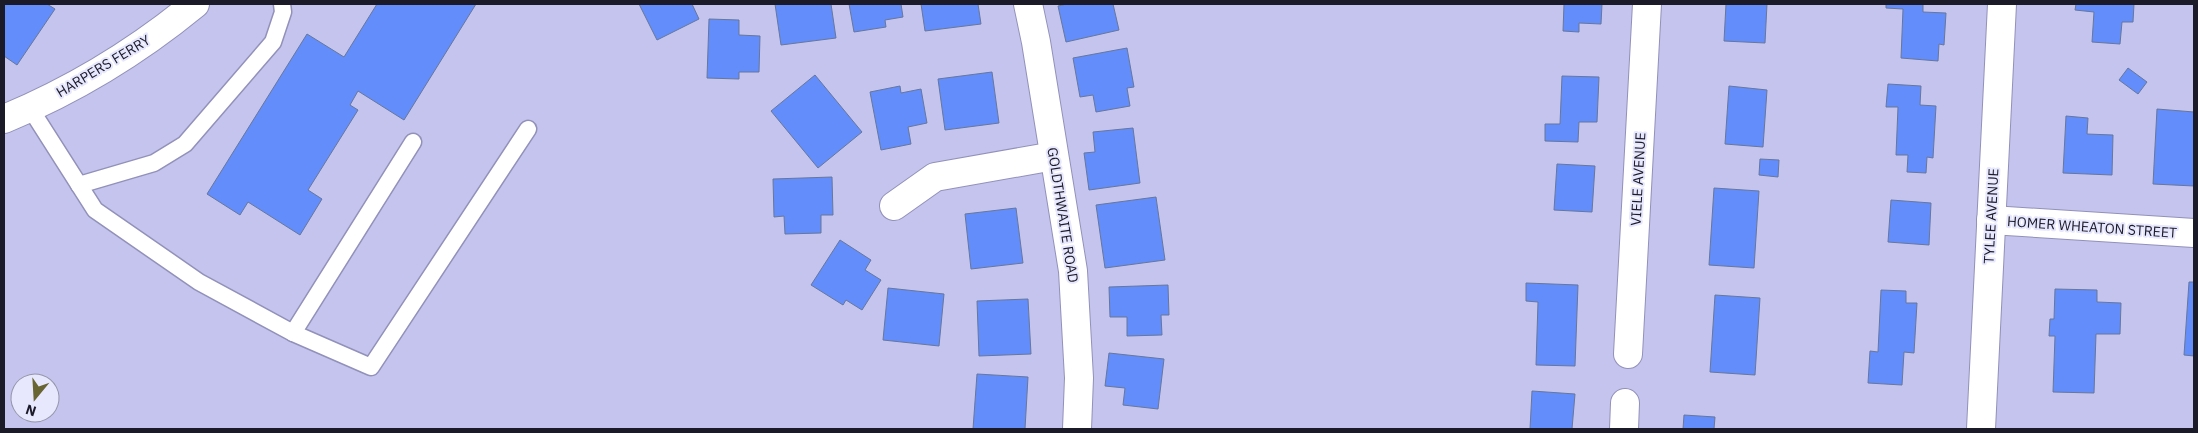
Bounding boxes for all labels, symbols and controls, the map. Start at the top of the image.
street label: HARPERS FERRY [53,30,154,101]
street label: VIELE AVENUE [1627,132,1649,226]
street label: GOLDTHWAITE ROAD [1043,146,1083,284]
street label: TYLEE AVENUE [1980,168,2002,264]
street label: HOMER WHEATON STREET [2006,212,2178,242]
north arrow [10,373,60,423]
text: N [23,400,39,420]

